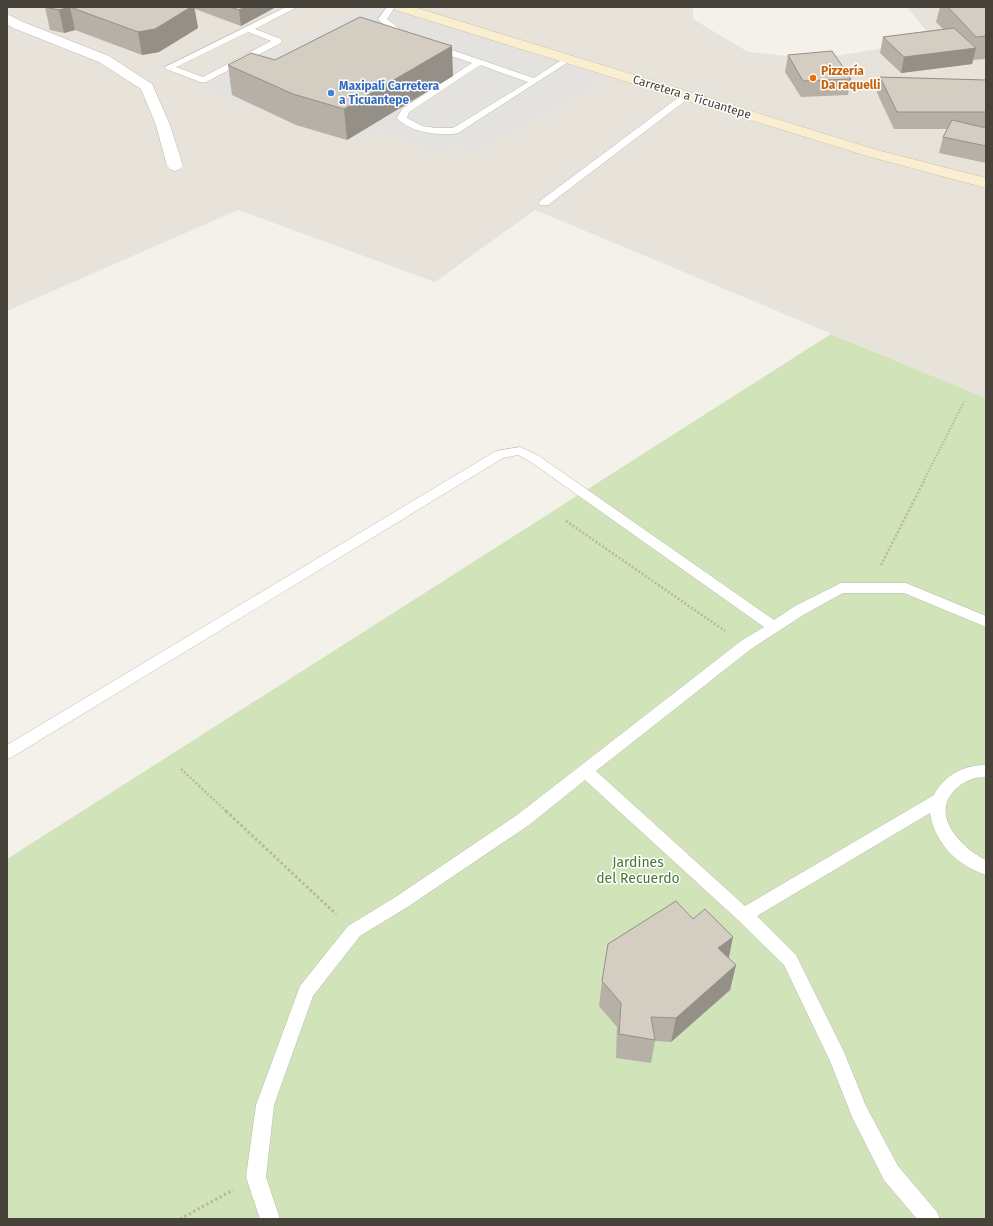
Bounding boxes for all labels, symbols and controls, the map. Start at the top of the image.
place label: Pizzería Da raquelli [821,64,880,92]
street label: Carretera a Ticuantepe [631,72,753,122]
marker: Pizzería Da raquelli [808,73,818,83]
place label: Maxipalí Carretera a Ticuantepe [339,79,440,107]
marker: Maxipalí Carretera a Ticuantepe [326,88,336,98]
park label: Jardines del Recuerdo [596,854,680,887]

